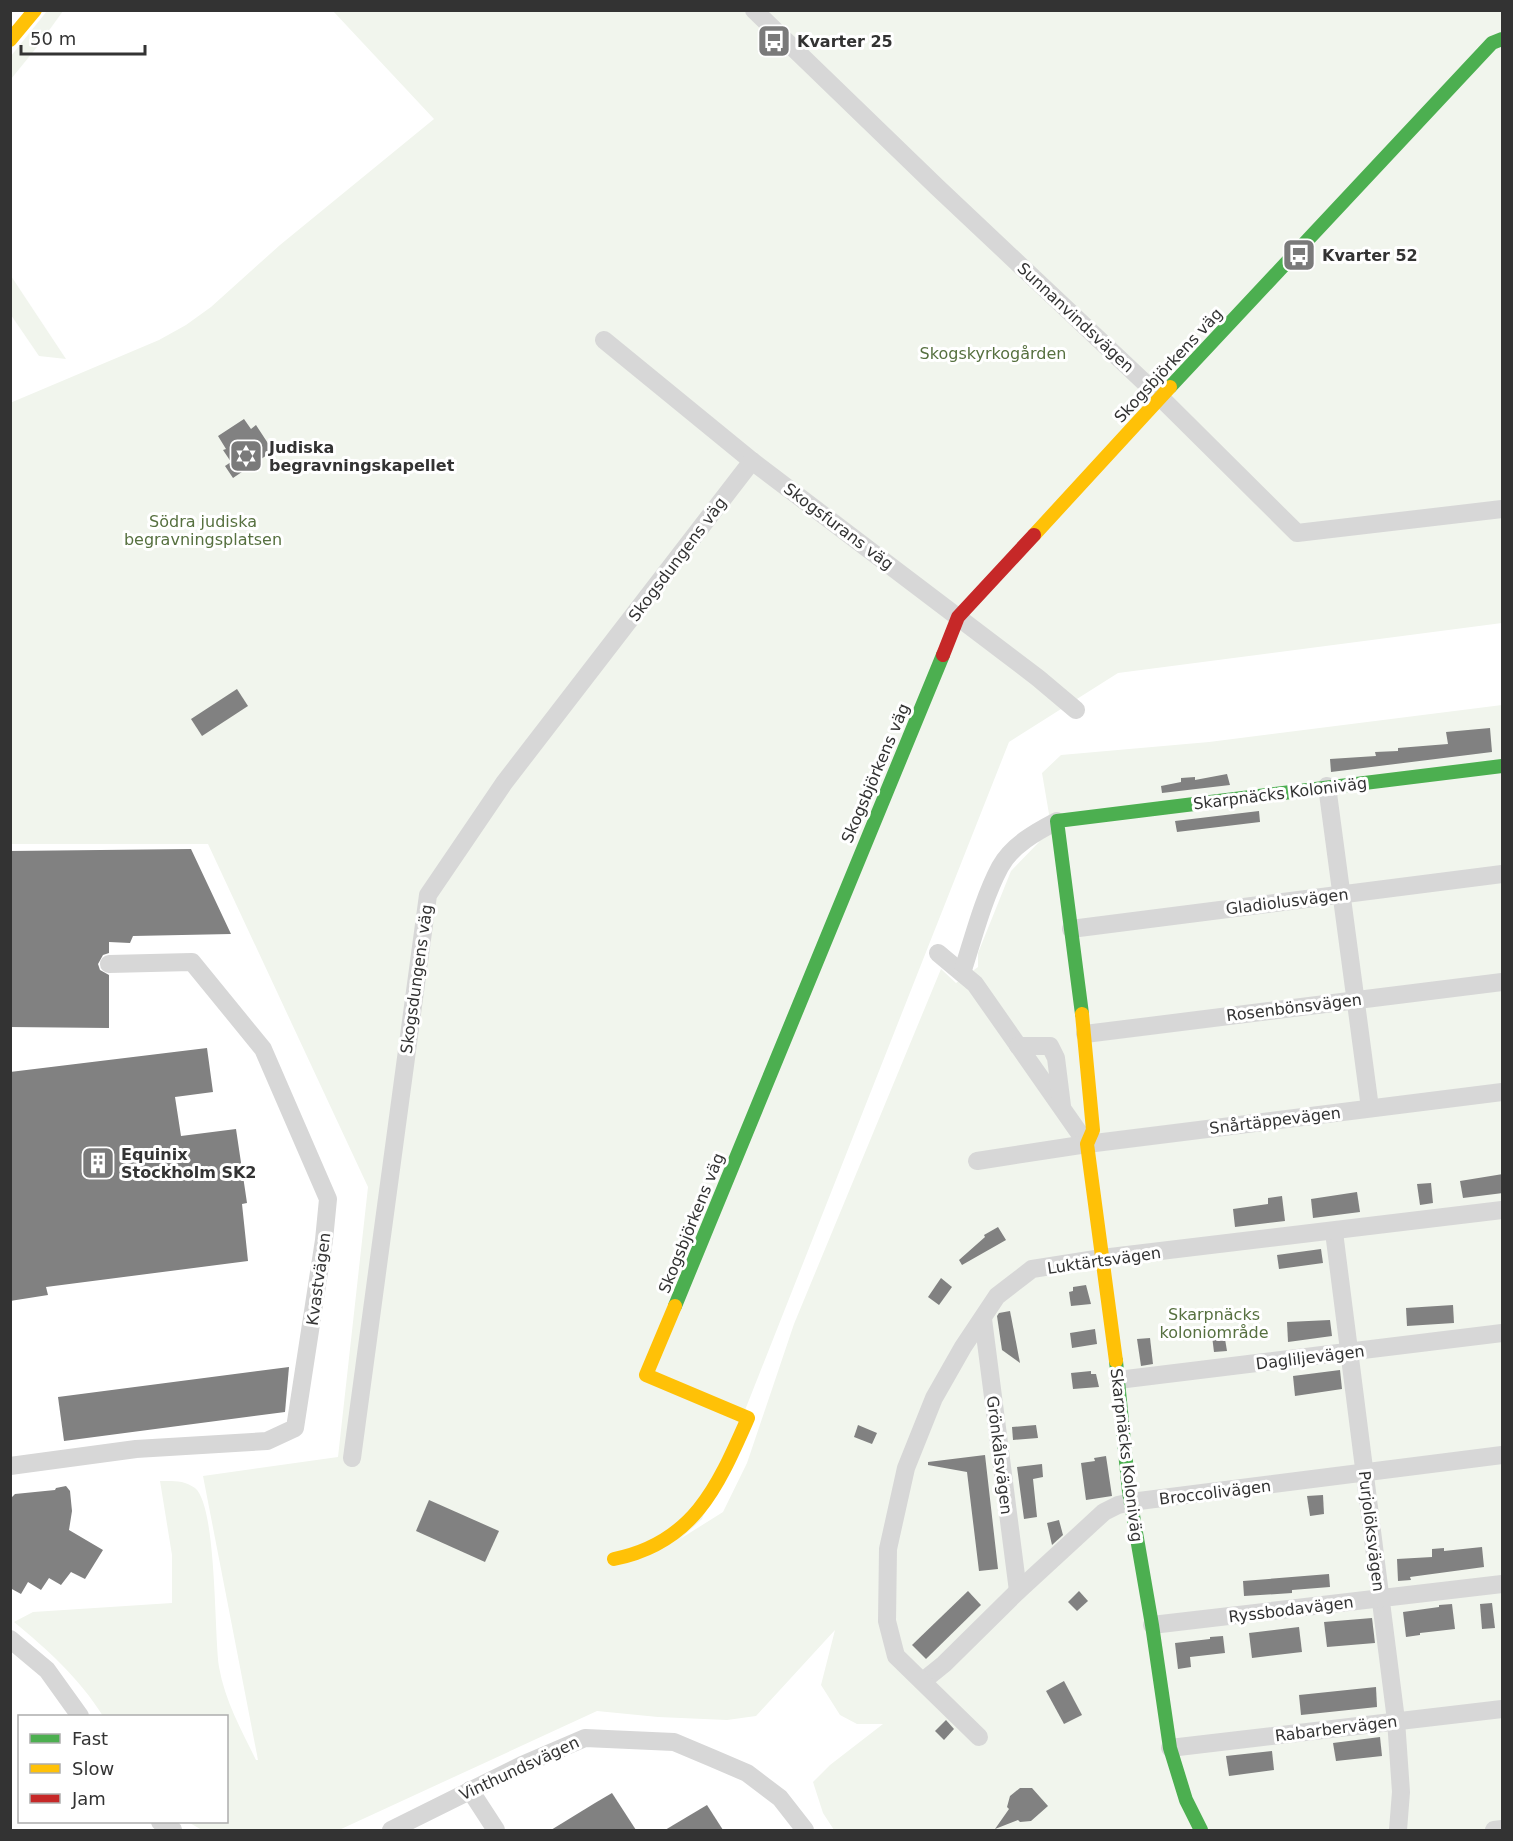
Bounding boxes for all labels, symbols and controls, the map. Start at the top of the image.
scale bar [21,18,146,56]
bus stop icon: Kvarter 25 [756,23,792,59]
text: 50 m [30,28,76,49]
place label: Kvarter 25 [797,32,893,51]
bus stop icon: Kvarter 52 [1281,237,1317,273]
place label: Kvarter 52 [1322,246,1418,265]
street label: Sunnanvindsvägen [1013,258,1138,376]
street label: Skogsbjörkens väg [1110,304,1226,427]
park label: Skogskyrkogården [920,344,1066,363]
synagogue icon: Judiska begravningskapellet [228,438,264,474]
place label: Judiska begravningskapellet [268,438,455,475]
street label: Skogsfurans väg [780,479,897,574]
street label: Skogsdungens väg [625,493,730,625]
park label: Södra judiska begravningsplatsen [124,512,282,549]
street label: Skogsbjörkens väg [837,701,913,846]
street label: Skarpnäcks Koloniväg [1192,773,1368,814]
street label: Gladiolusvägen [1225,885,1349,918]
street label: Skogsdungens väg [397,903,436,1055]
street label: Rosenbönsvägen [1225,990,1363,1025]
street label: Snårtäppevägen [1208,1103,1342,1138]
building icon: Equinix Stockholm SK2 [80,1145,116,1181]
place label: Equinix Stockholm SK2 [121,1145,256,1182]
street label: Skogsbjörkens väg [655,1150,728,1296]
street label: Kvastvägen [303,1231,334,1327]
street label: Luktärtsvägen [1046,1243,1162,1278]
park label: Skarpnäcks koloniområde [1159,1305,1269,1342]
street label: Dagliljevägen [1255,1341,1365,1374]
street label: Skarpnäcks Koloniväg [1106,1367,1147,1543]
street label: Grönkålsvägen [983,1395,1016,1516]
street label: Purjolöksvägen [1355,1470,1388,1593]
street label: Broccolivägen [1158,1476,1272,1509]
street label: Ryssbodavägen [1228,1592,1355,1627]
street label: Rabarbervägen [1274,1712,1398,1745]
legend [18,1715,228,1823]
text: Fast [72,1728,108,1749]
street label: Vinthundsvägen [456,1732,582,1804]
text: Slow [72,1758,114,1779]
text: Jam [71,1788,106,1809]

